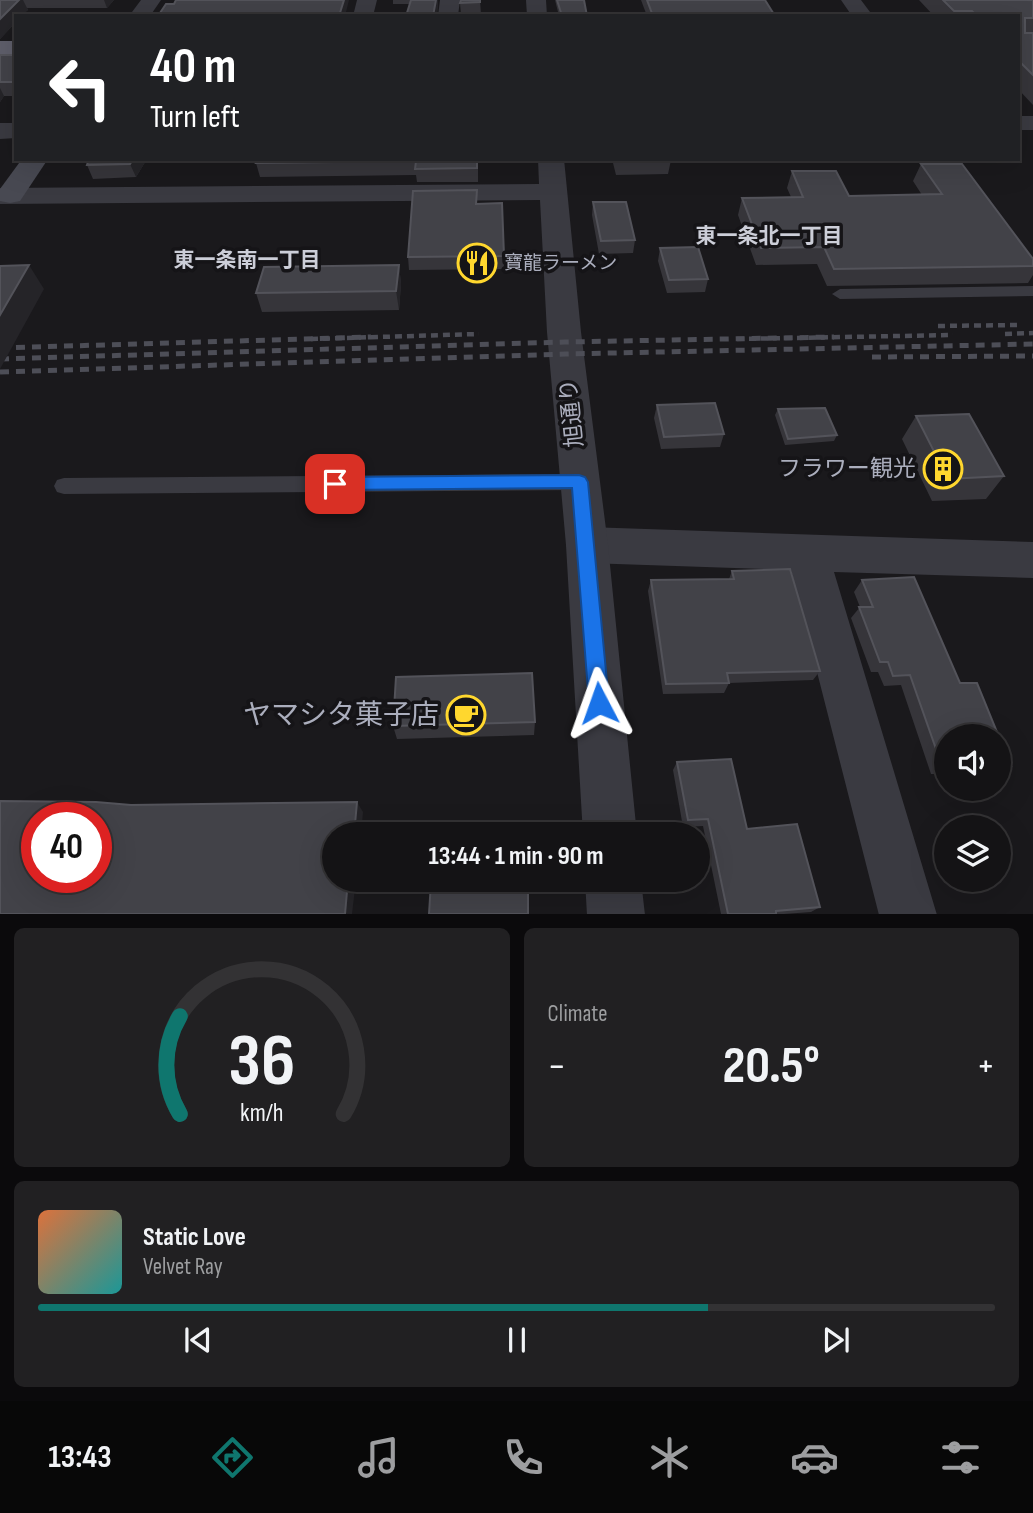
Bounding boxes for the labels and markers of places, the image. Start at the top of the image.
restaurant icon: 寶龍ラーメン [456,242,498,284]
place label: 寶龍ラーメン [504,252,617,275]
building icon: フラワー観光 [922,448,964,490]
pin [305,454,365,514]
place label: フラワー観光 [778,455,916,483]
cafe icon: ヤマシタ菓子店 [445,694,487,736]
place label: ヤマシタ菓子店 [243,699,439,732]

